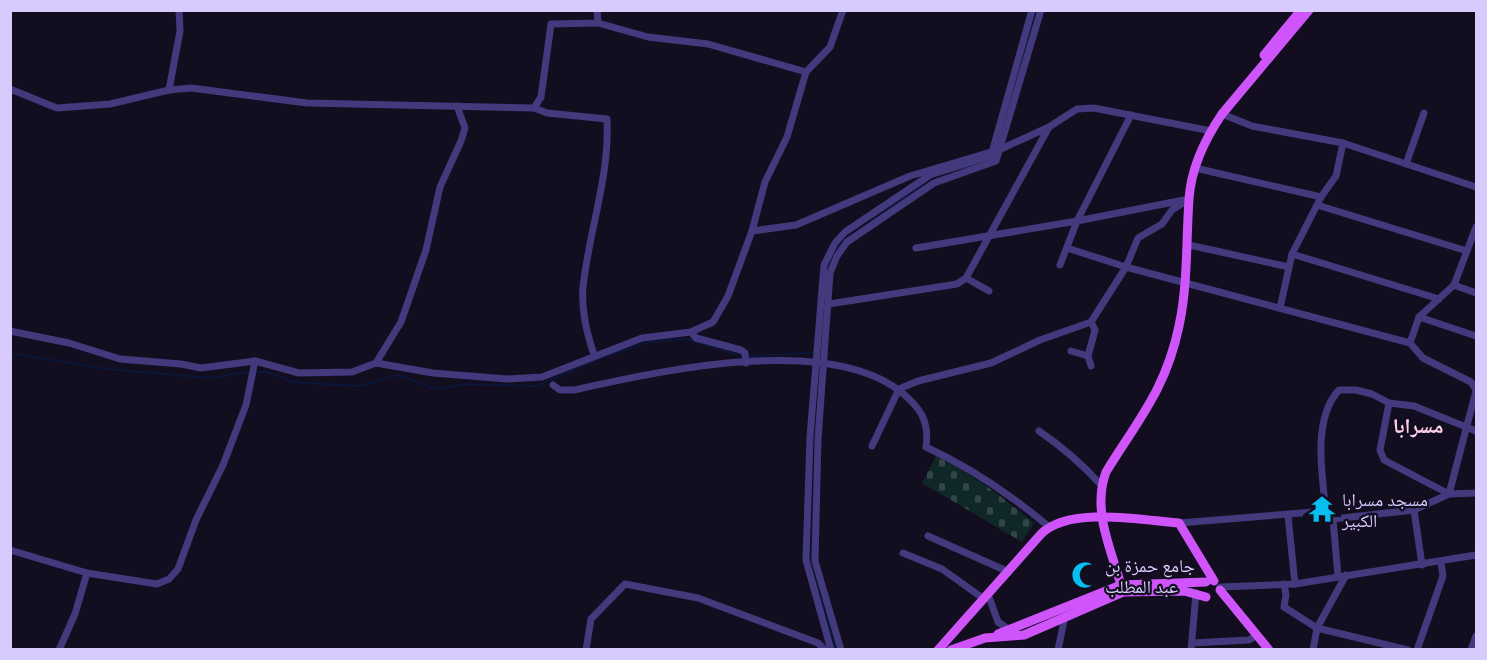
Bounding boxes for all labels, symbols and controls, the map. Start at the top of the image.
district label: مسرابا [1393,413,1443,438]
place label: مسجد مسرابا الكبير [1341,489,1428,532]
temple icon: مسجد مسرابا الكبير [1307,494,1337,524]
place label: جامع حمزة بن عبد المطلب [1105,555,1195,598]
mosque icon: جامع حمزة بن عبد المطلب [1070,560,1100,590]

